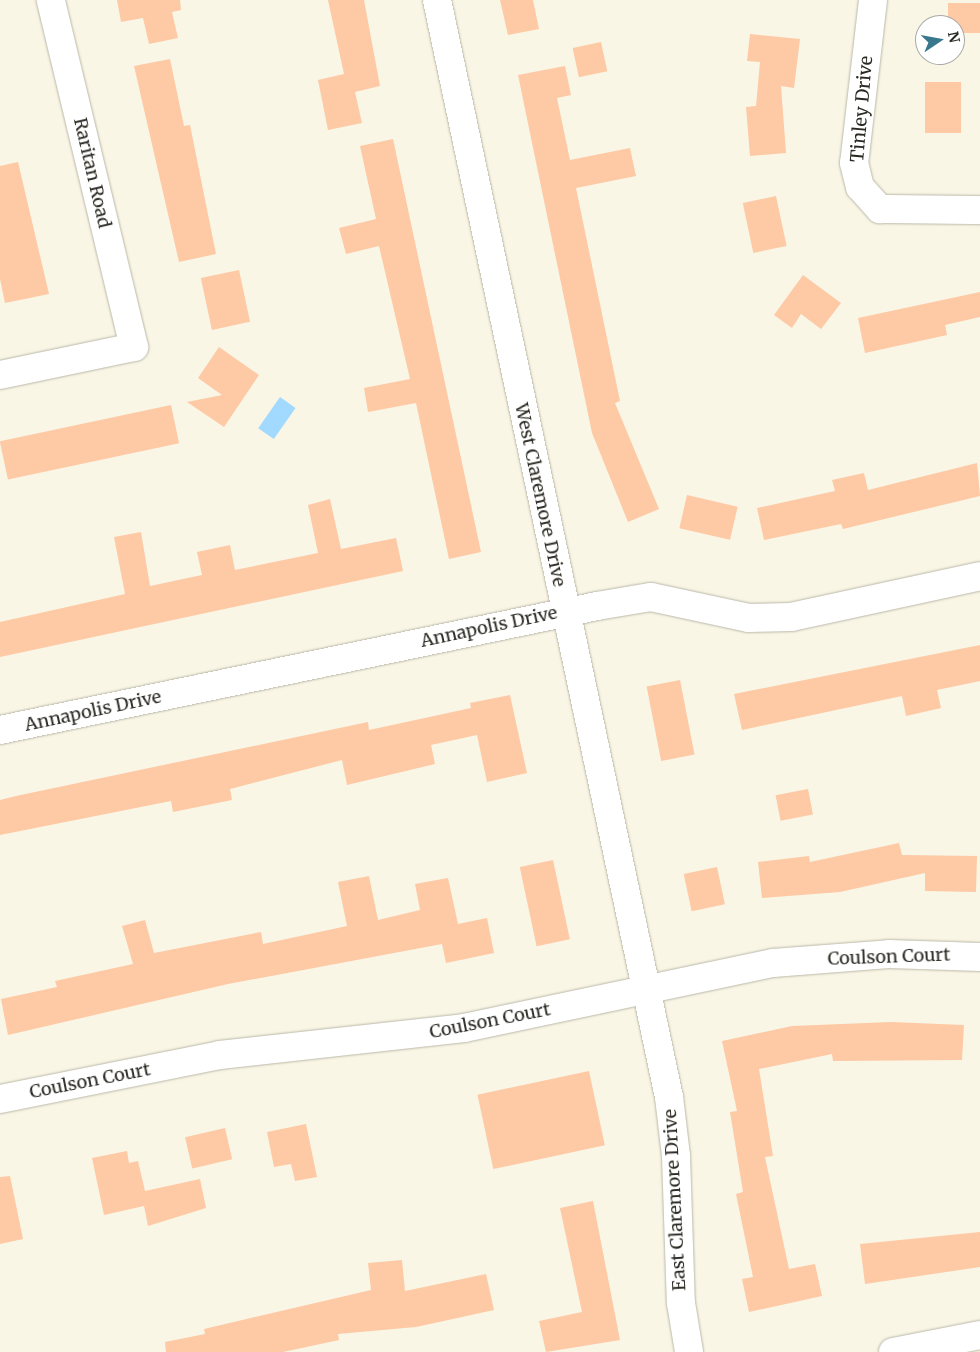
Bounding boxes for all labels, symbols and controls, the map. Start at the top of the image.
north arrow [915,15,965,65]
text: N [944,30,964,44]
street label: Tinley Drive [847,55,877,163]
street label: Raritan Road [69,116,115,230]
street label: West Claremore Drive [510,401,570,589]
street label: Annapolis Drive [419,602,559,652]
street label: Annapolis Drive [23,686,163,736]
street label: Coulson Court [827,944,951,970]
street label: Coulson Court [428,999,552,1043]
street label: Coulson Court [28,1059,152,1103]
street label: East Claremore Drive [659,1108,691,1292]

